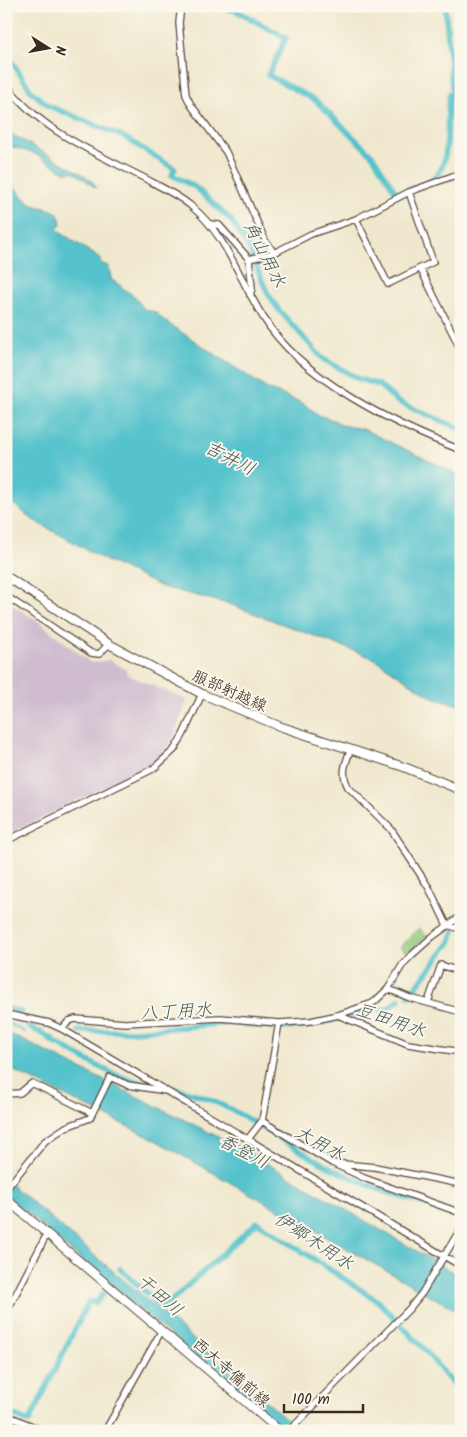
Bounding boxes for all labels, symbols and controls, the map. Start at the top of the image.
north arrow [22,22,72,72]
text: N [48,44,71,57]
water label: 角山用水 [234,216,293,293]
water label: 吉井川 [199,434,260,485]
street label: 服部射越線 [188,664,271,719]
water label: 八丁用水 [139,996,213,1029]
water label: 豆田用水 [352,996,429,1047]
water label: 大用水 [289,1119,350,1170]
water label: 香登川 [213,1127,274,1178]
water label: 伊郷木用水 [268,1206,359,1279]
water label: 干田川 [129,1267,189,1325]
street label: 西大寺備前線 [187,1332,275,1414]
scale bar [284,1382,363,1414]
text: 100 m [292,1388,330,1412]

